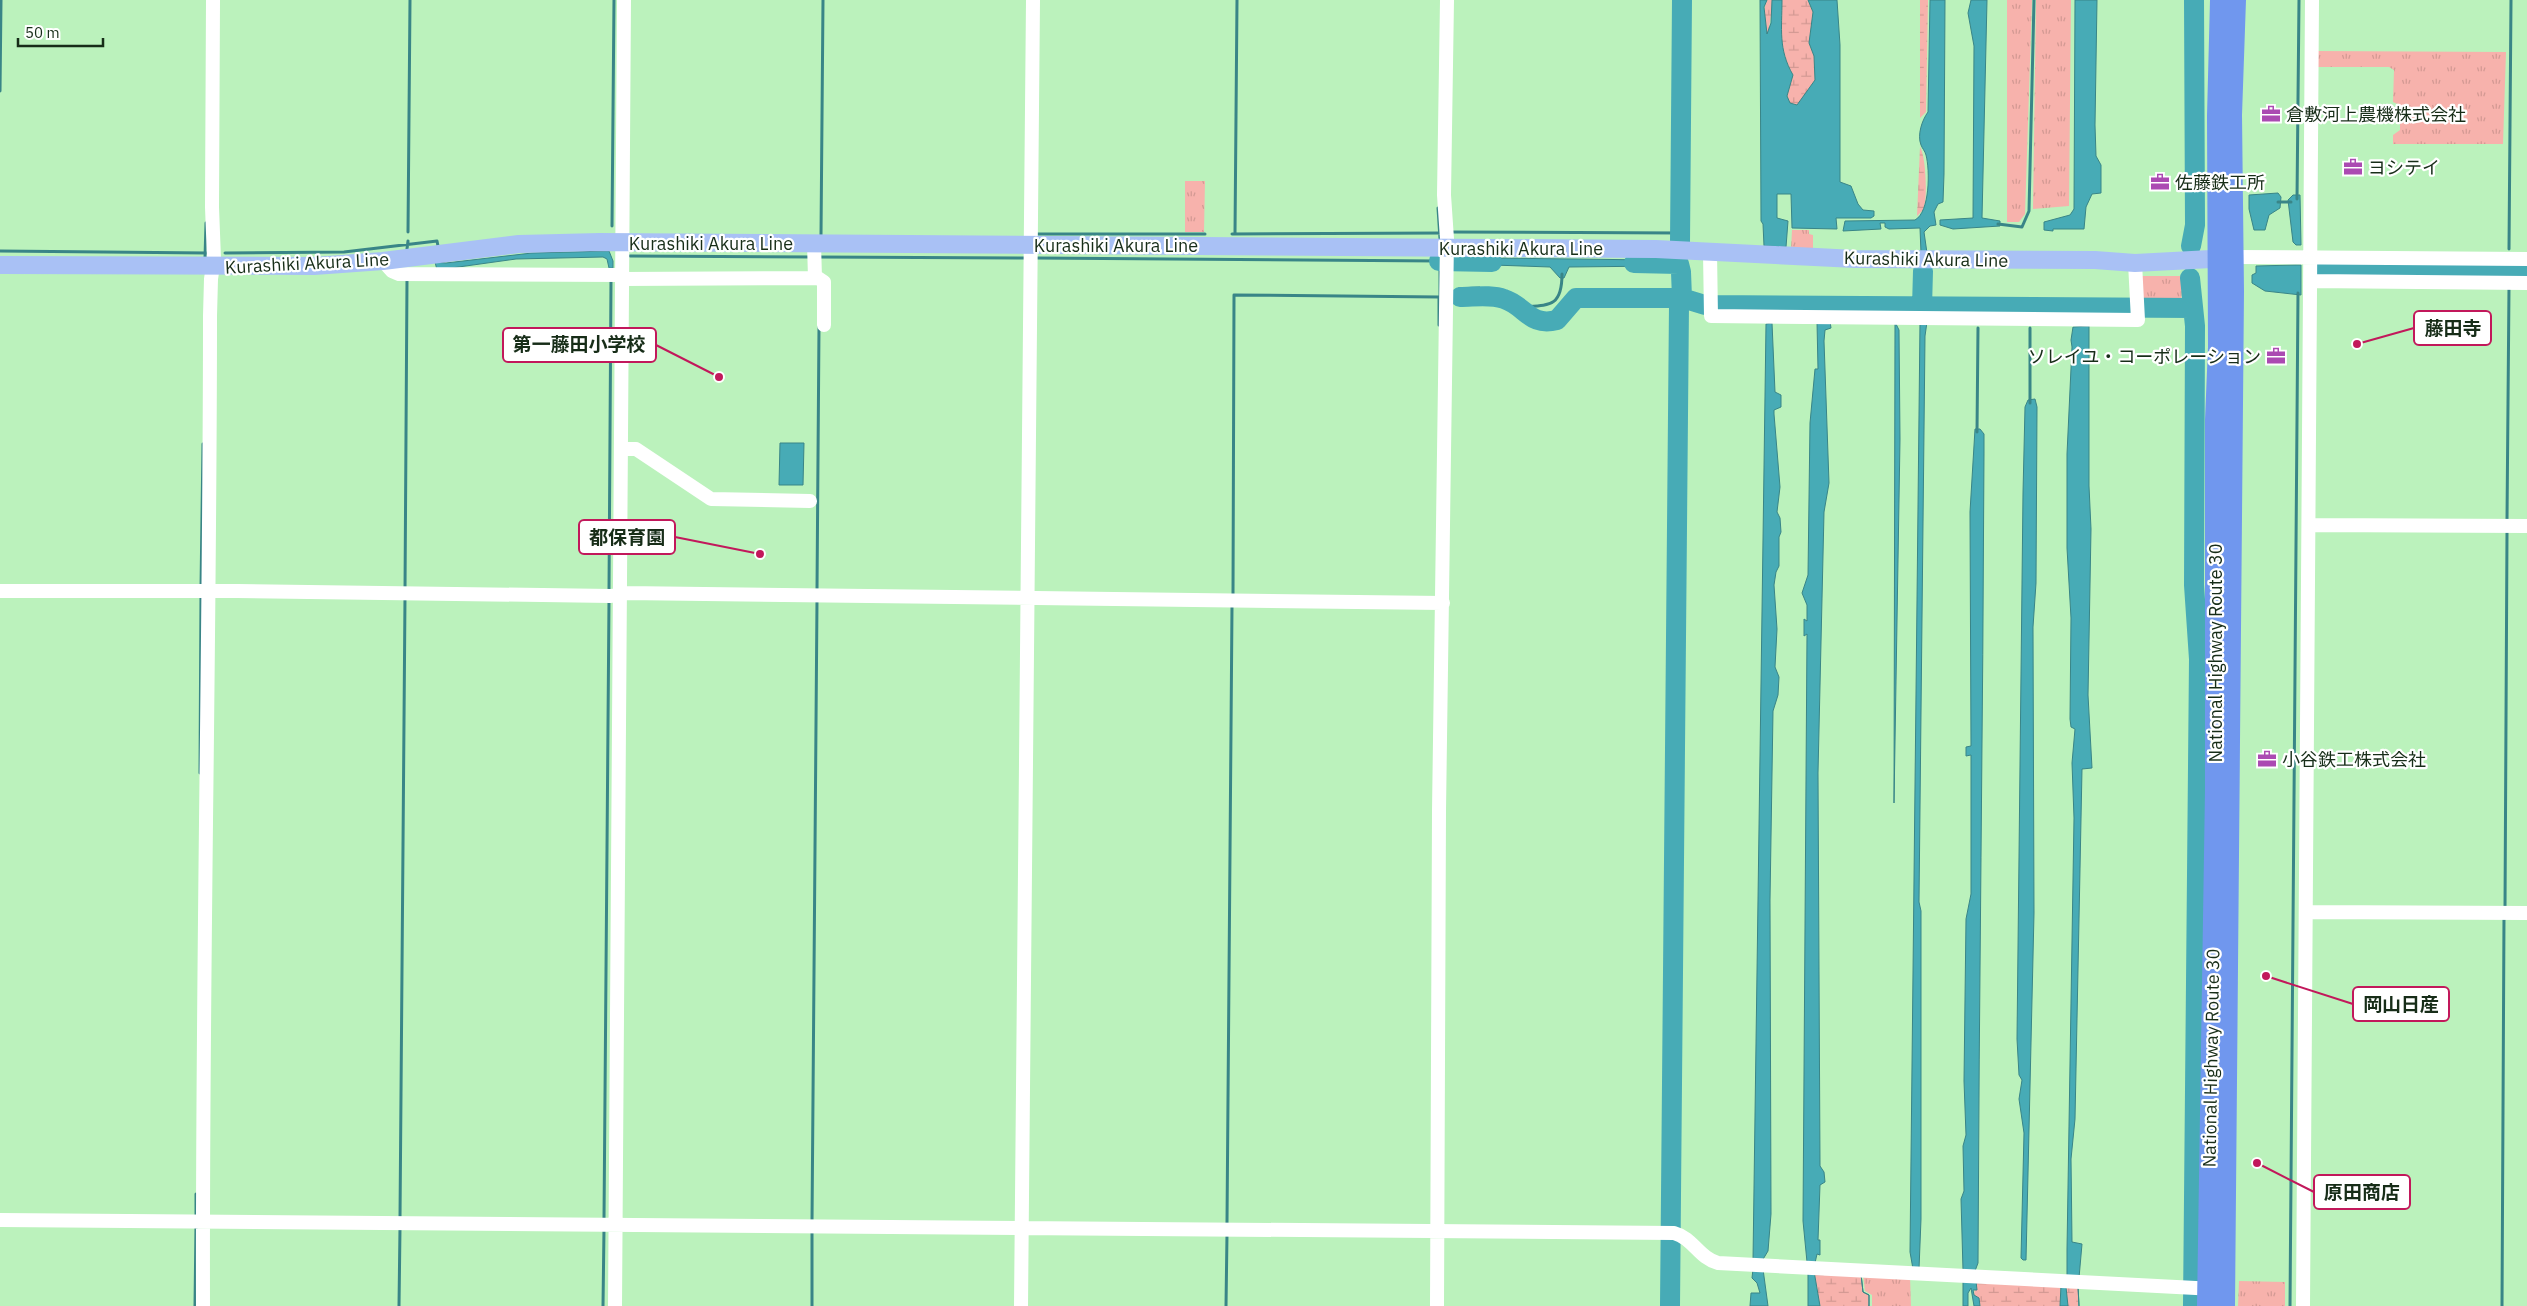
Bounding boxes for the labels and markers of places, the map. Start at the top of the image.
office icon: 倉敷河上農機株式会社 [2260,103,2282,125]
place label: 倉敷河上農機株式会社 [2286,103,2466,126]
office icon: ヨシテイ [2342,156,2364,178]
place label: ヨシテイ [2368,156,2440,179]
office icon: 佐藤鉄工所 [2149,171,2171,193]
place label: 佐藤鉄工所 [2175,171,2265,194]
callout: 藤田寺 [2414,311,2491,345]
callout: 第一藤田小学校 [503,328,656,362]
place label: ソレイユ・コーポレーション [2028,345,2261,368]
office icon: ソレイユ・コーポレーション [2265,345,2287,367]
callout: 都保育園 [579,520,675,554]
office icon: 小谷鉄工株式会社 [2256,748,2278,770]
place label: 小谷鉄工株式会社 [2282,748,2426,771]
callout: 岡山日産 [2353,987,2449,1021]
callout: 原田商店 [2314,1175,2410,1209]

